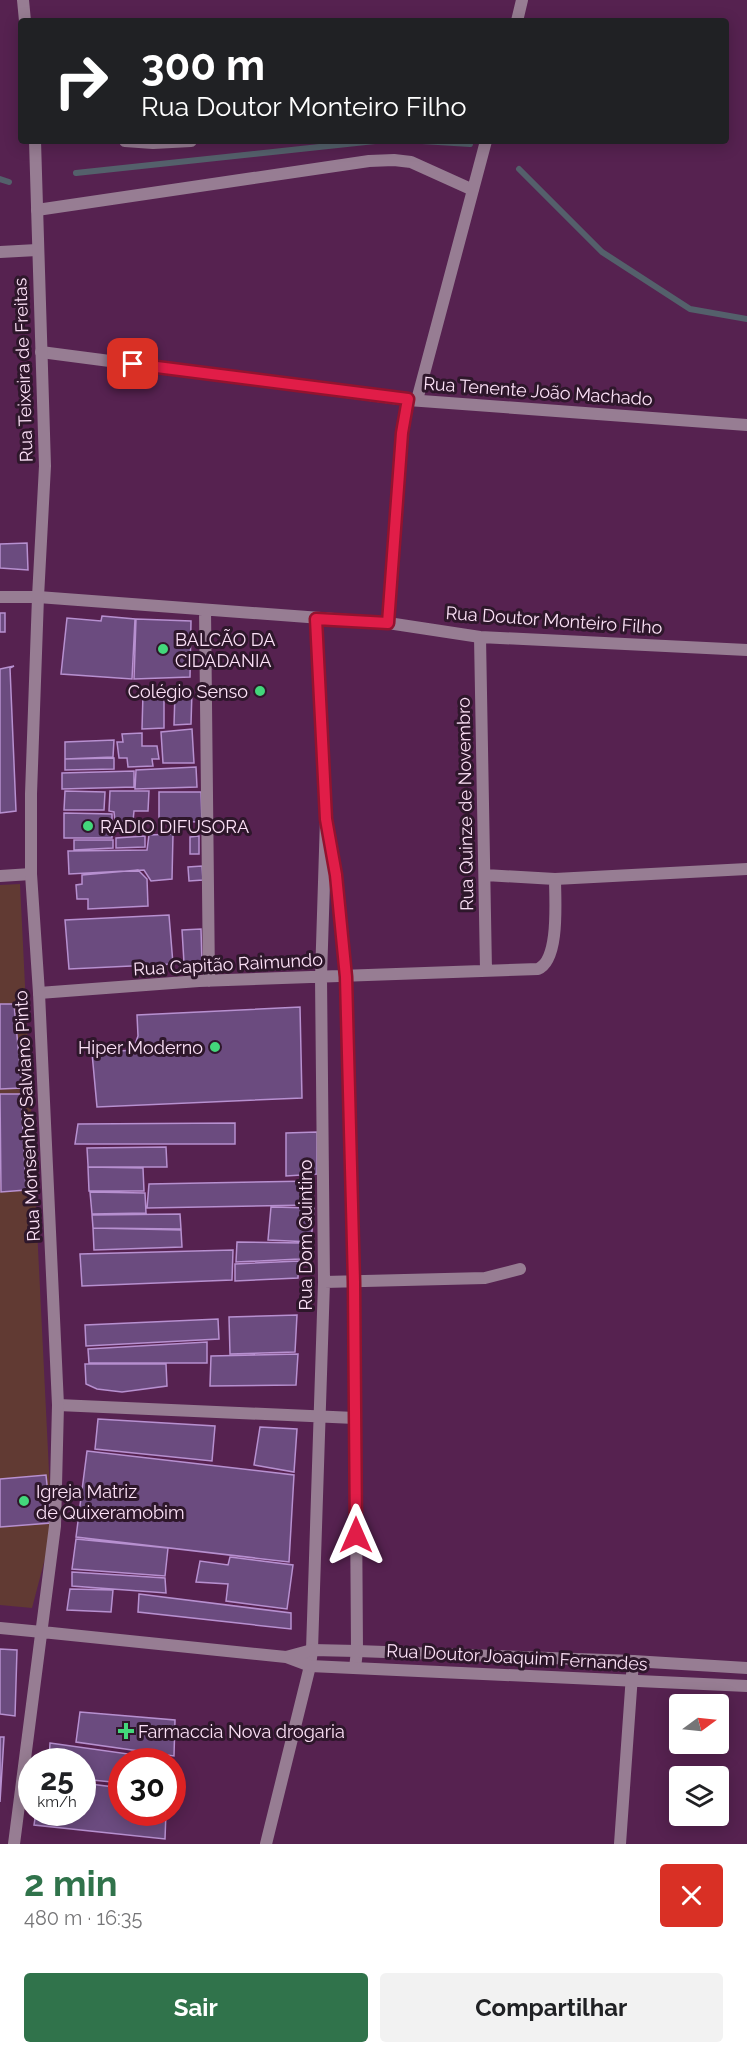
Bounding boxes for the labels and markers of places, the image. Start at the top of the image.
pin [107,338,158,389]
place label: BALCÃO DA CIDADANIA [175,629,275,671]
marker: BALCÃO DA CIDADANIA [156,642,170,656]
place label: Colégio Senso [128,681,248,702]
marker: Colégio Senso [253,684,267,698]
place label: RADIO DIFUSORA [100,816,249,837]
marker: RADIO DIFUSORA [81,819,95,833]
place label: Hiper Moderno [78,1037,203,1058]
marker: Hiper Moderno [208,1040,222,1054]
place label: Igreja Matriz de Quixeramobim [36,1481,185,1523]
marker: Igreja Matriz de Quixeramobim [17,1494,31,1508]
place label: Farmaccia Nova drogaria [138,1721,345,1742]
marker: Farmaccia Nova drogaria [119,1724,133,1738]

